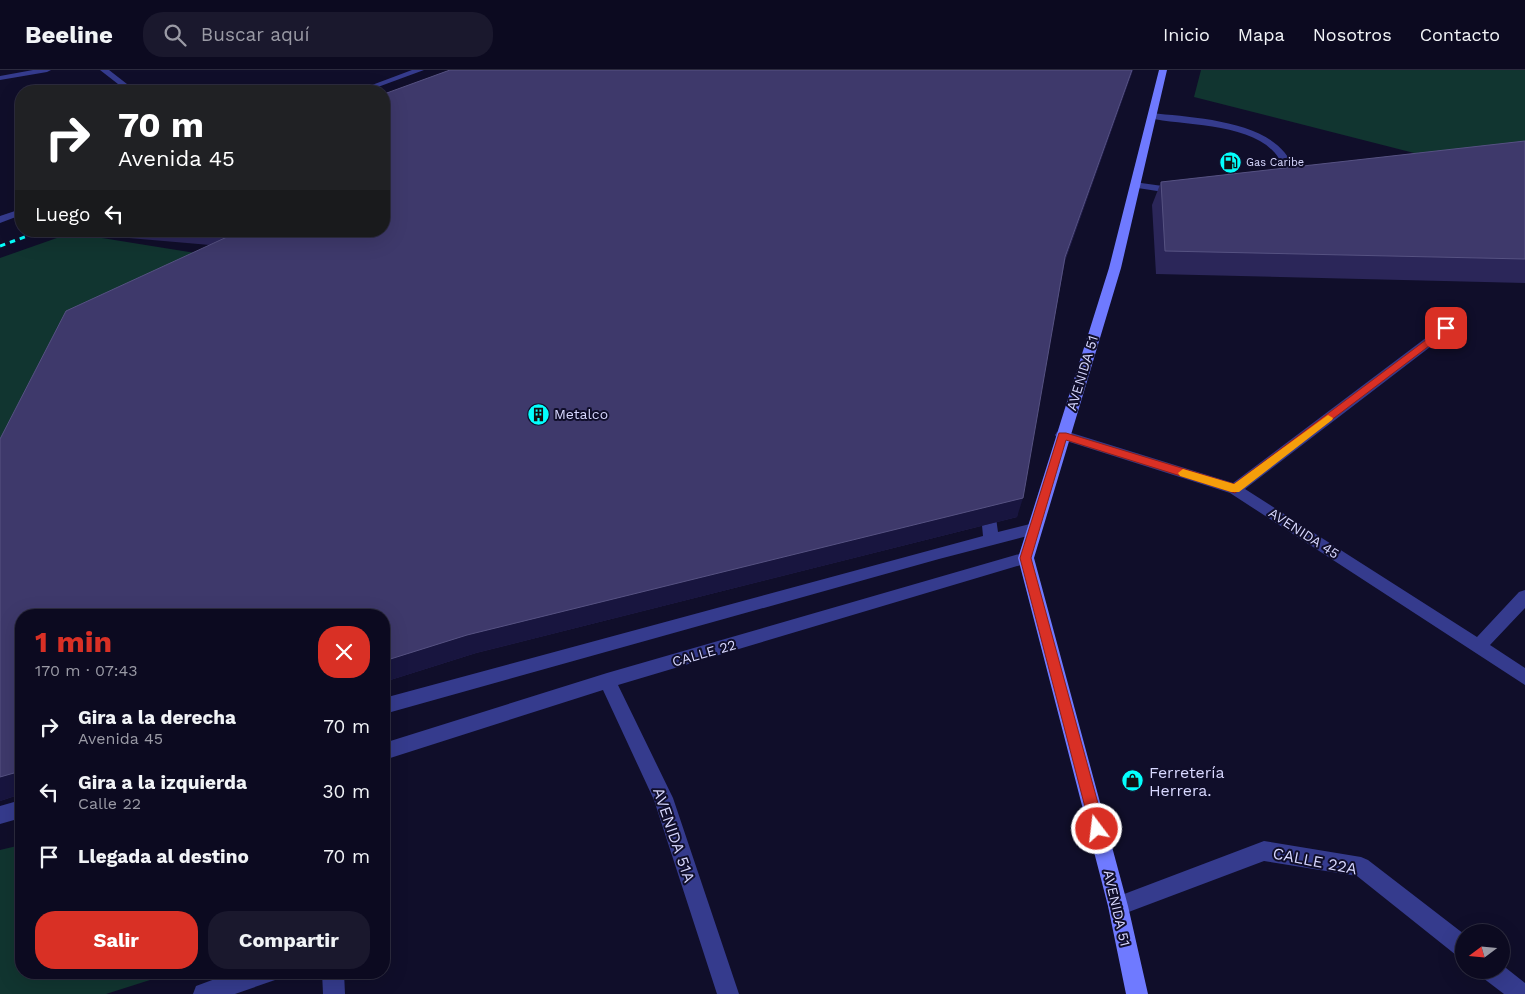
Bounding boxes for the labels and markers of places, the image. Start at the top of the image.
fuel station icon: Gas Caribe [1218,150,1242,174]
place label: Gas Caribe [1246,156,1304,169]
pin [1425,307,1467,349]
building icon: Metalco [526,402,550,426]
place label: Metalco [554,406,608,422]
place label: Ferretería Herrera. [1149,763,1225,800]
shop icon: Ferretería Herrera. [1121,769,1145,793]

